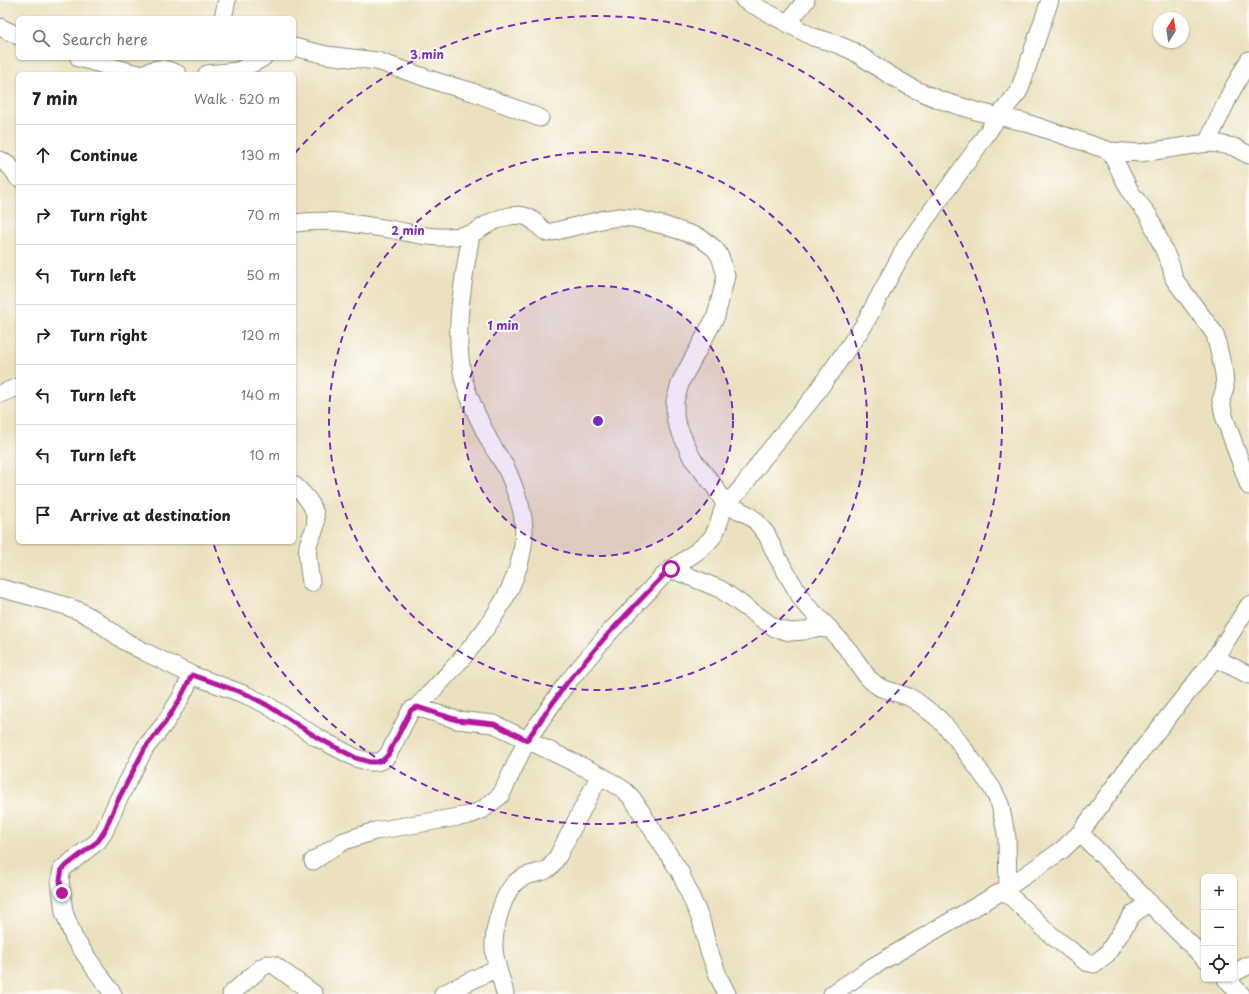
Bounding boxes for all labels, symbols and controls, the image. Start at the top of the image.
north arrow [1153,12,1189,48]
search box [16,16,296,60]
icon: search [30,27,52,49]
text: Search here [62,27,148,50]
text: 3 min [410,45,444,63]
text: 7 min [32,85,78,111]
text: Walk · 520 m [194,89,280,108]
text: Continue [70,143,138,166]
icon: ahead [32,144,54,166]
text: 130 m [241,145,280,164]
text: Turn right [70,203,147,226]
icon: right [32,204,54,226]
text: 70 m [247,205,280,224]
text: 2 min [391,221,425,239]
text: Turn left [70,263,136,286]
icon: left [32,264,54,286]
text: 50 m [246,265,280,284]
text: 1 min [487,316,519,334]
text: Turn right [70,323,147,346]
icon: right [32,324,54,346]
text: 120 m [241,325,280,344]
text: Turn left [70,383,136,406]
icon: left [32,384,54,406]
text: 140 m [241,385,280,404]
centre of rings [591,414,605,428]
text: Turn left [70,443,136,466]
icon: left [32,444,54,466]
text: 10 m [250,445,280,464]
text: Arrive at destination [70,503,231,526]
icon: arrive [32,504,54,526]
route start [662,560,680,578]
map controls [1201,874,1237,982]
button: + [1201,874,1237,910]
route end [53,884,71,902]
button: − [1201,910,1237,946]
button: locate [1201,946,1237,982]

